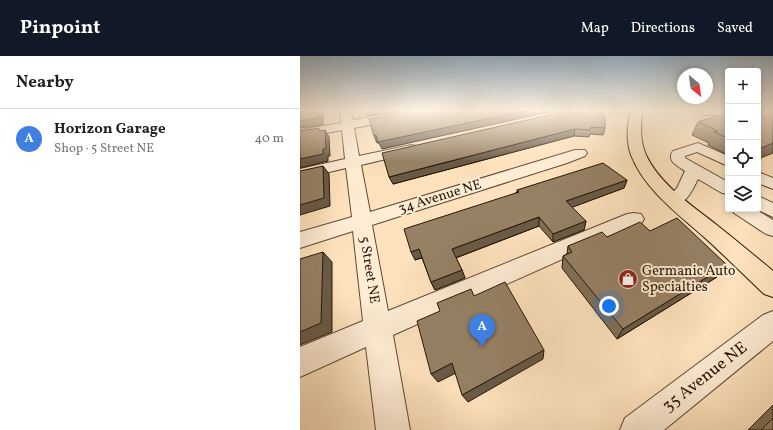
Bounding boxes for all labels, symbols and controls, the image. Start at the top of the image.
text: Pinpoint [20,15,100,41]
text: Map [581,19,609,38]
text: Directions [631,19,695,38]
text: Saved [717,19,753,38]
north arrow [677,68,713,104]
map controls [725,68,761,212]
button: + [725,68,761,104]
text: Nearby [16,71,74,94]
button: − [725,104,761,140]
text: Horizon Garage [54,119,166,140]
text: A [24,130,34,148]
text: 40 m [255,130,284,148]
text: Shop · 5 Street NE [54,140,154,158]
button: locate [725,140,761,176]
street label: 34 Avenue NE [396,175,484,219]
button: layers [725,176,761,212]
street label: 5 Street NE [354,235,384,305]
place label: Germanic Auto Specialties [642,262,735,297]
shop icon: Germanic Auto Specialties [617,268,639,290]
your location [599,296,619,316]
pin: A [469,314,495,347]
street label: 35 Avenue NE [658,336,752,418]

